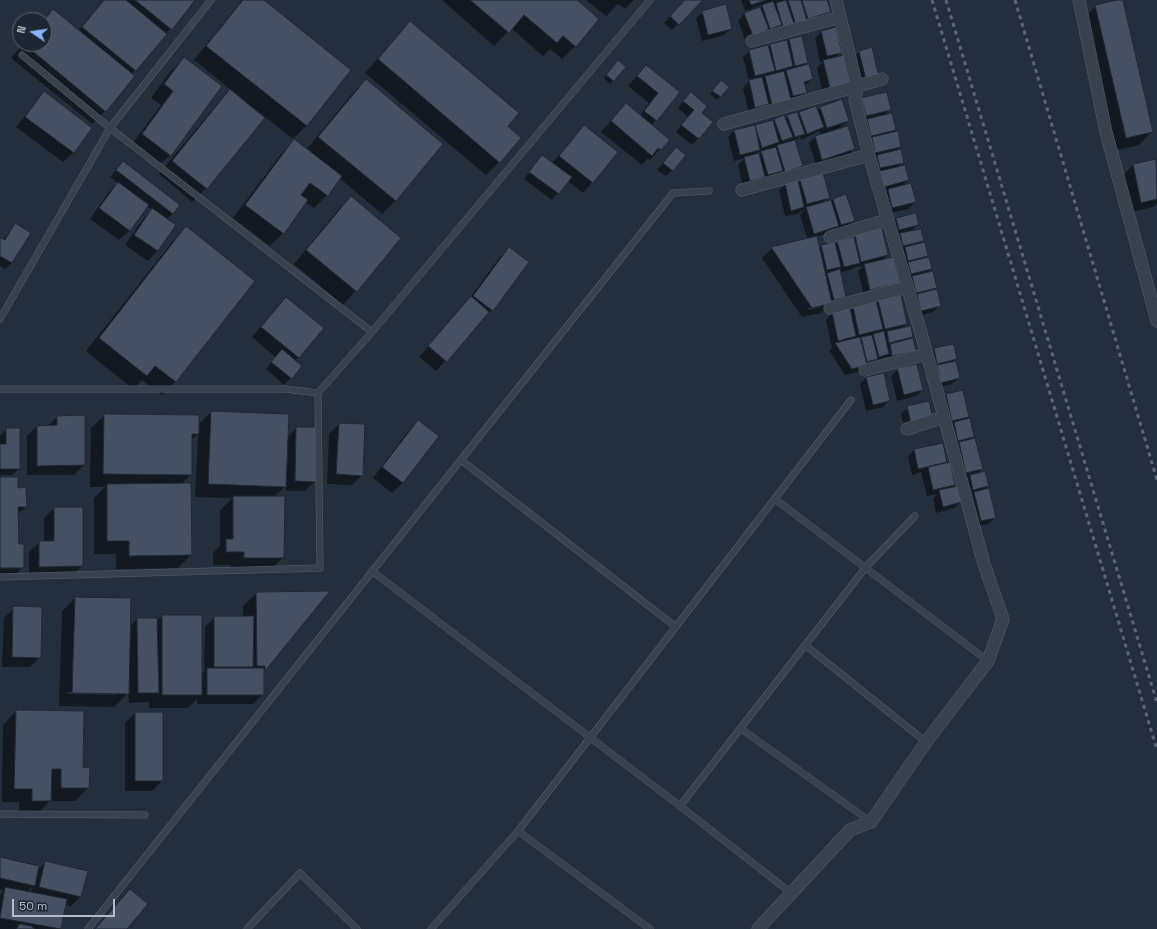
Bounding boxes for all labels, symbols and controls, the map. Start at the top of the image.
north arrow [12,12,52,52]
text: N [14,24,29,35]
scale bar [14,891,117,917]
text: 50 m [19,898,47,914]

